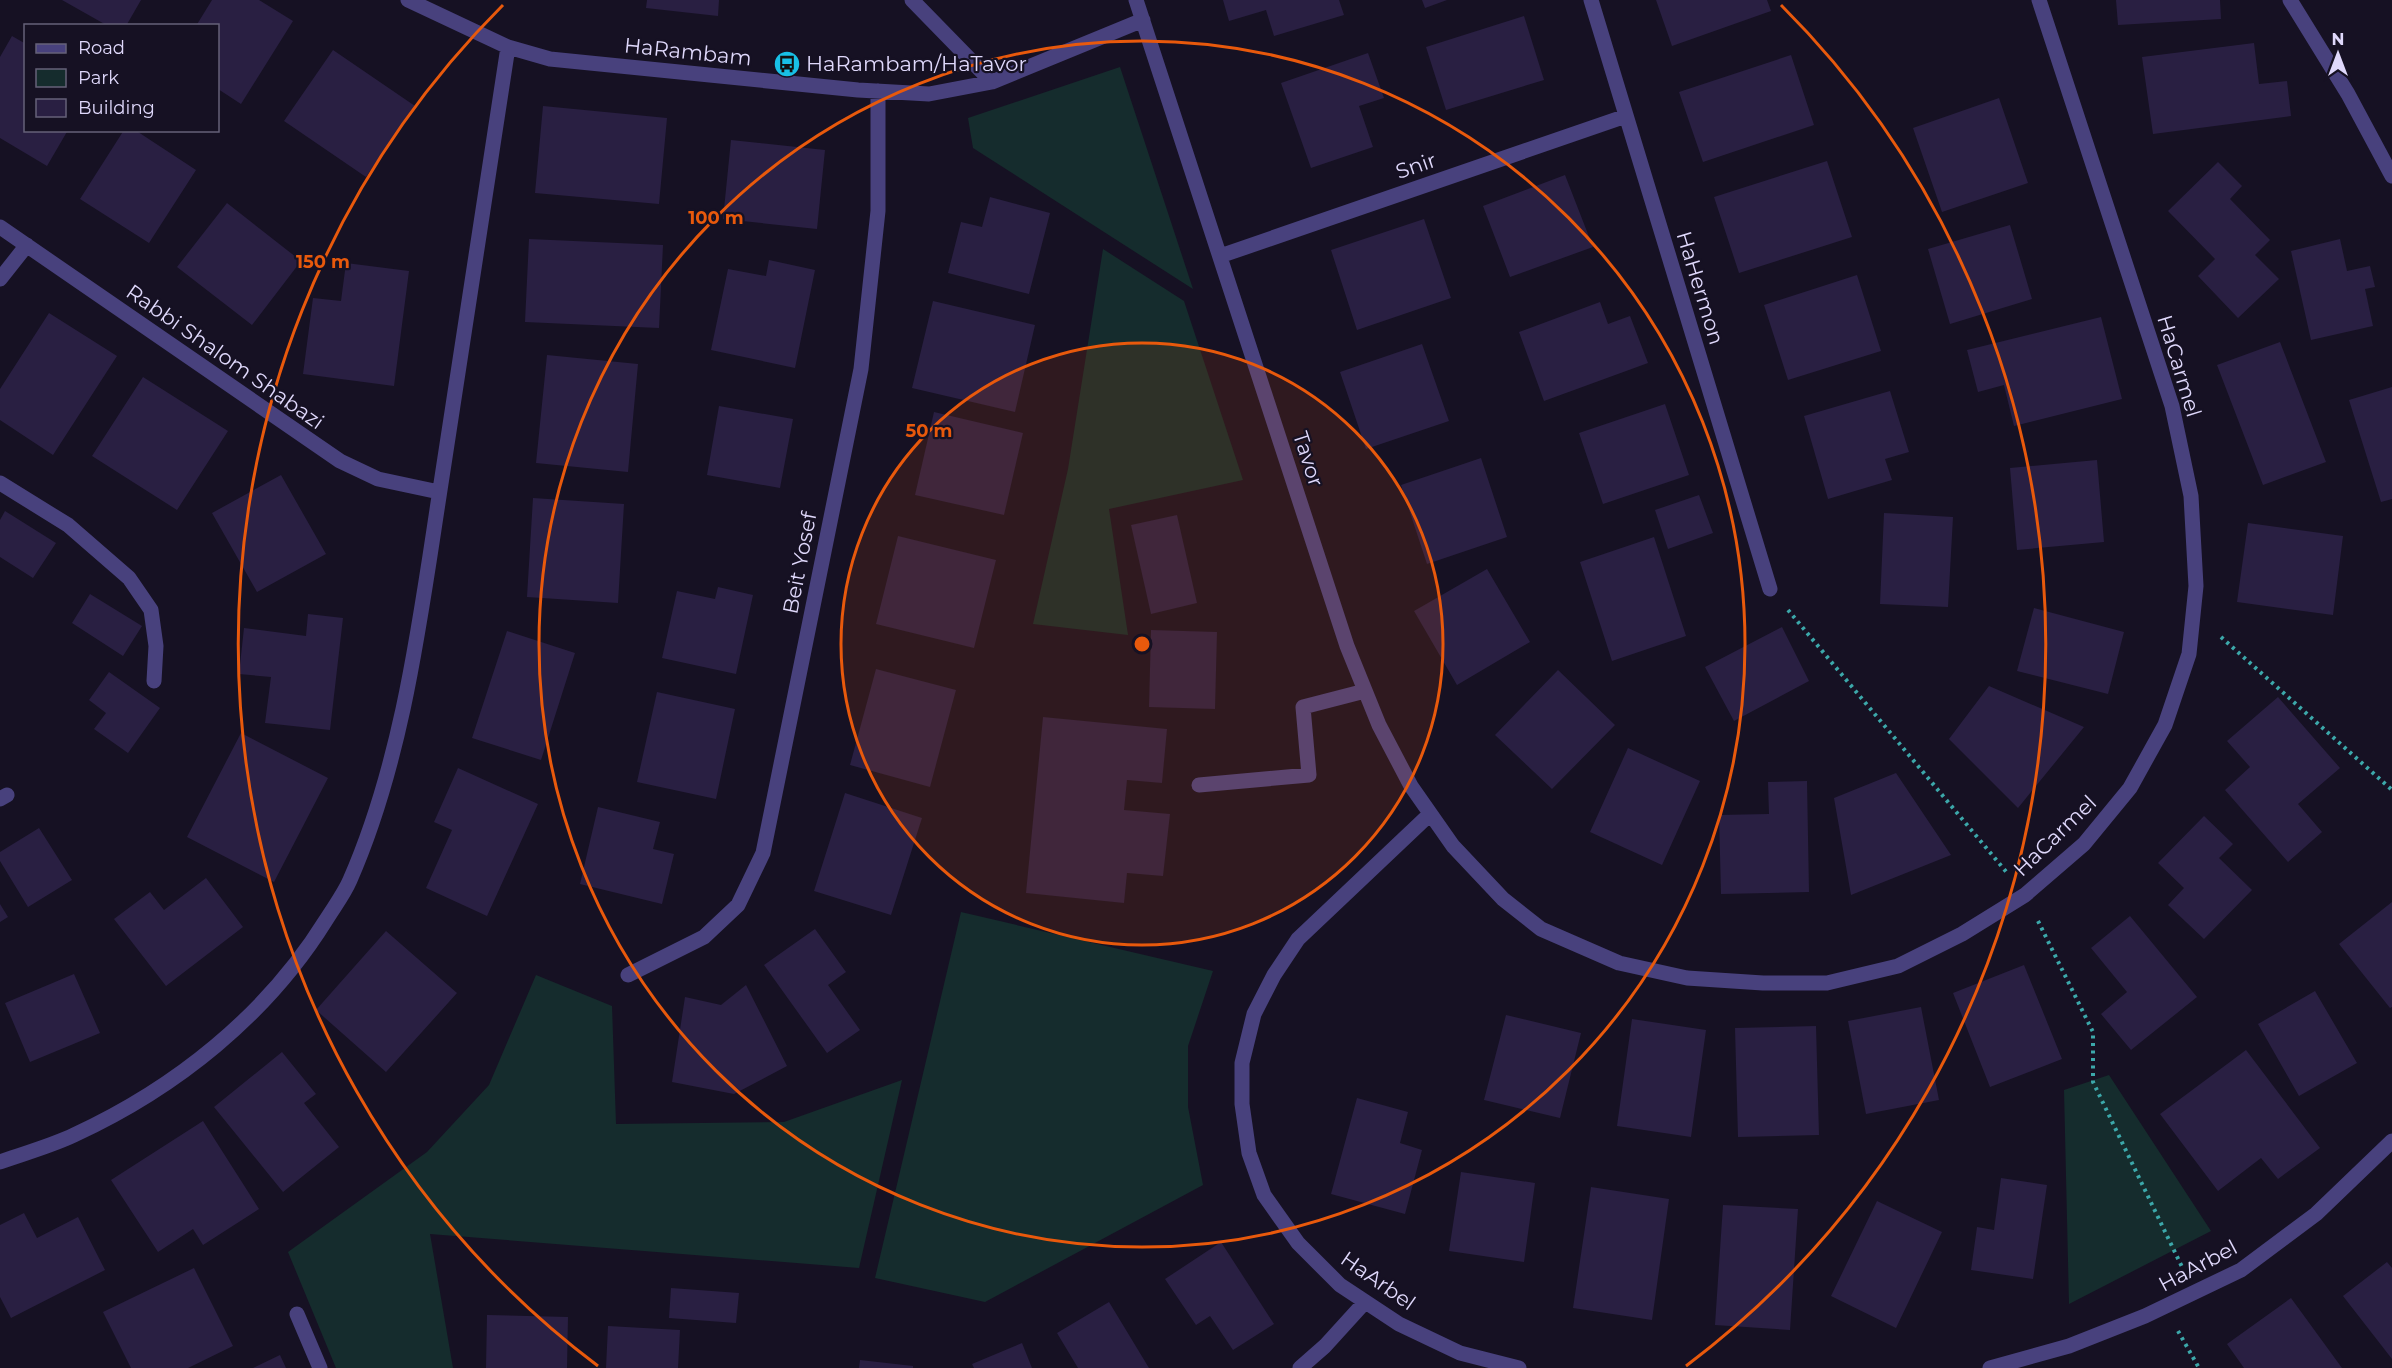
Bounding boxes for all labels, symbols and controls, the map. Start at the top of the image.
legend [24,24,219,132]
north arrow [2308,24,2368,84]
text: N [2332,30,2344,49]
street label: HaRambam [623,32,753,71]
text: Road [78,37,125,59]
bus stop icon: HaRambam/HaTavor [772,49,802,79]
place label: HaRambam/HaTavor [806,51,1027,76]
text: Park [78,67,119,89]
text: Building [78,97,155,119]
street label: Snir [1392,147,1439,184]
text: 100 m [688,207,744,229]
street label: HaHermon [1671,228,1730,348]
text: 150 m [296,251,350,273]
street label: Rabbi Shalom Shabazi [122,279,329,434]
street label: HaCarmel [2152,312,2207,420]
text: 50 m [906,420,952,442]
street label: Tavor [1288,428,1329,489]
street label: Beit Yosef [777,509,822,616]
centre of rings [1132,634,1152,654]
street label: HaCarmel [2008,790,2101,881]
street label: HaArbel [2154,1234,2241,1297]
street label: HaArbel [1336,1246,1420,1315]

